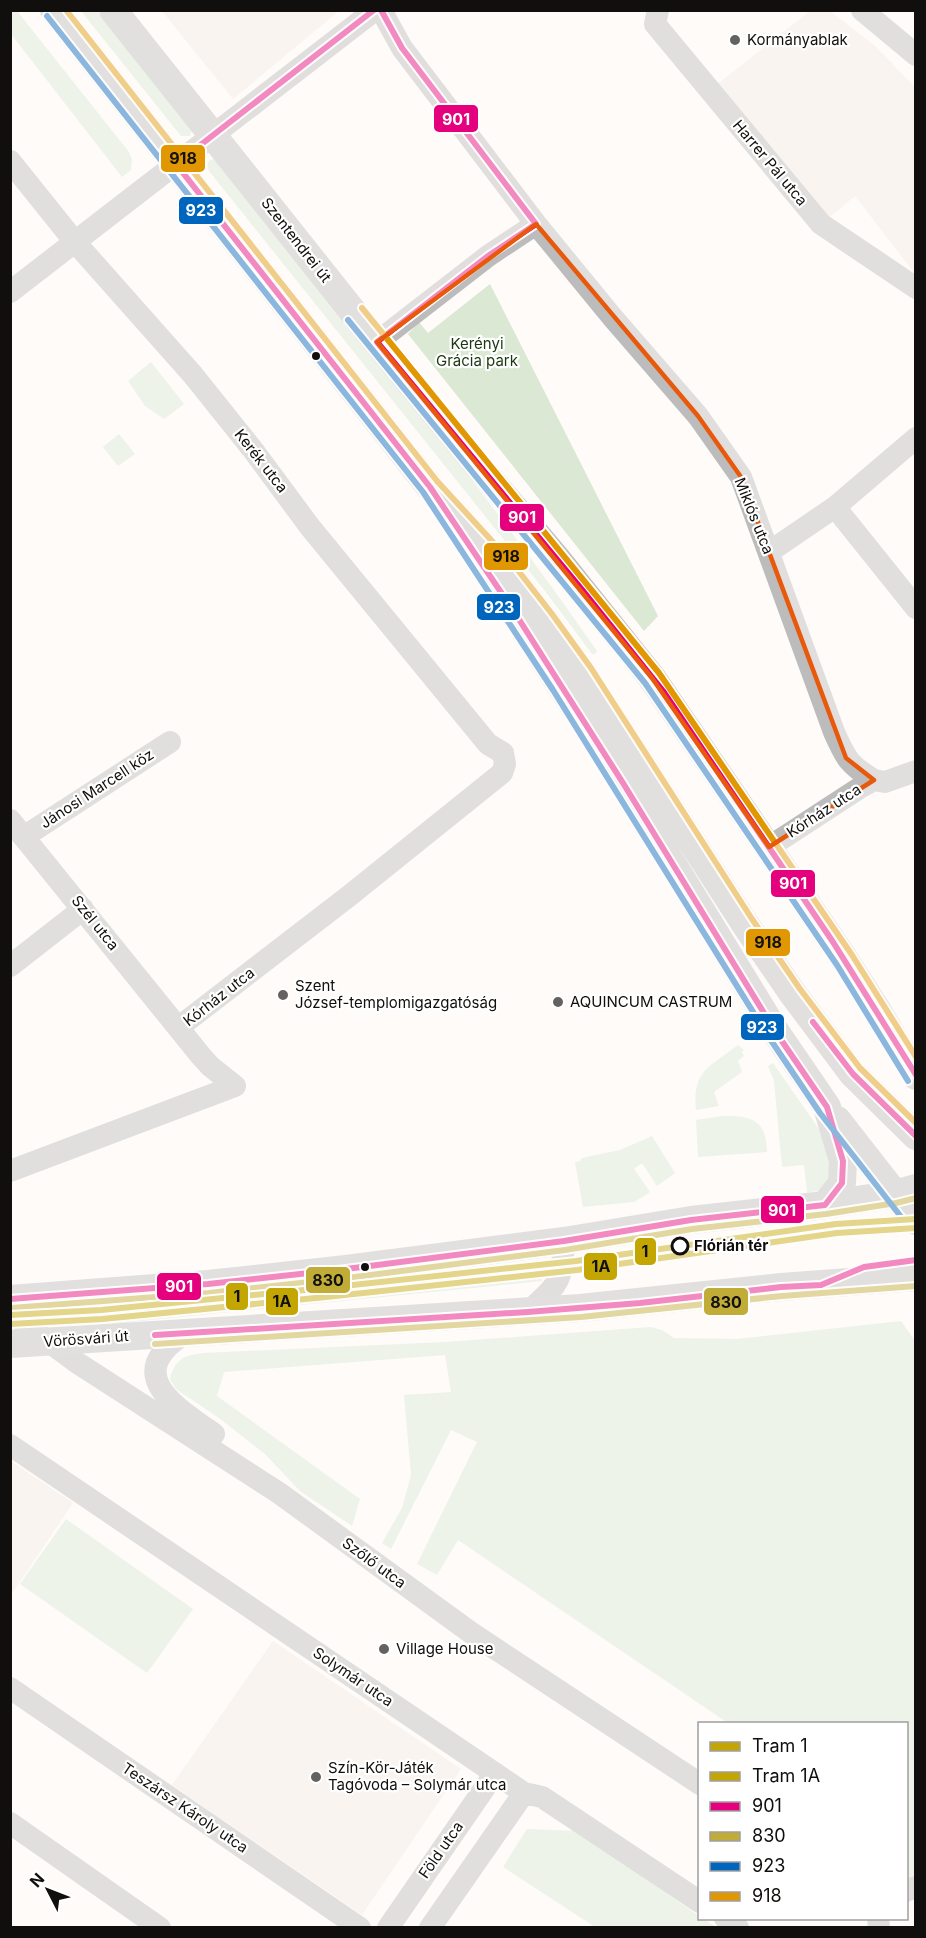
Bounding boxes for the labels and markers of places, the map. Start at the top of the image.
place label: Kormányablak [747,30,849,49]
marker: Kormányablak [728,33,742,47]
unlabelled marker [310,350,322,362]
place label: Szent József-templomigazgatóság [295,976,497,1012]
marker: Szent József-templomigazgatóság [276,988,290,1002]
place label: AQUINCUM CASTRUM [570,992,732,1011]
marker: AQUINCUM CASTRUM [551,995,565,1009]
place label: Flórián tér [694,1236,768,1255]
marker: Flórián tér [671,1237,689,1255]
unlabelled marker [359,1261,371,1273]
place label: Village House [396,1639,494,1658]
marker: Village House [377,1642,391,1656]
place label: Szín-Kör-Játék Tagóvoda – Solymár utca [328,1758,507,1794]
marker: Szín-Kör-Játék Tagóvoda – Solymár utca [309,1770,323,1784]

